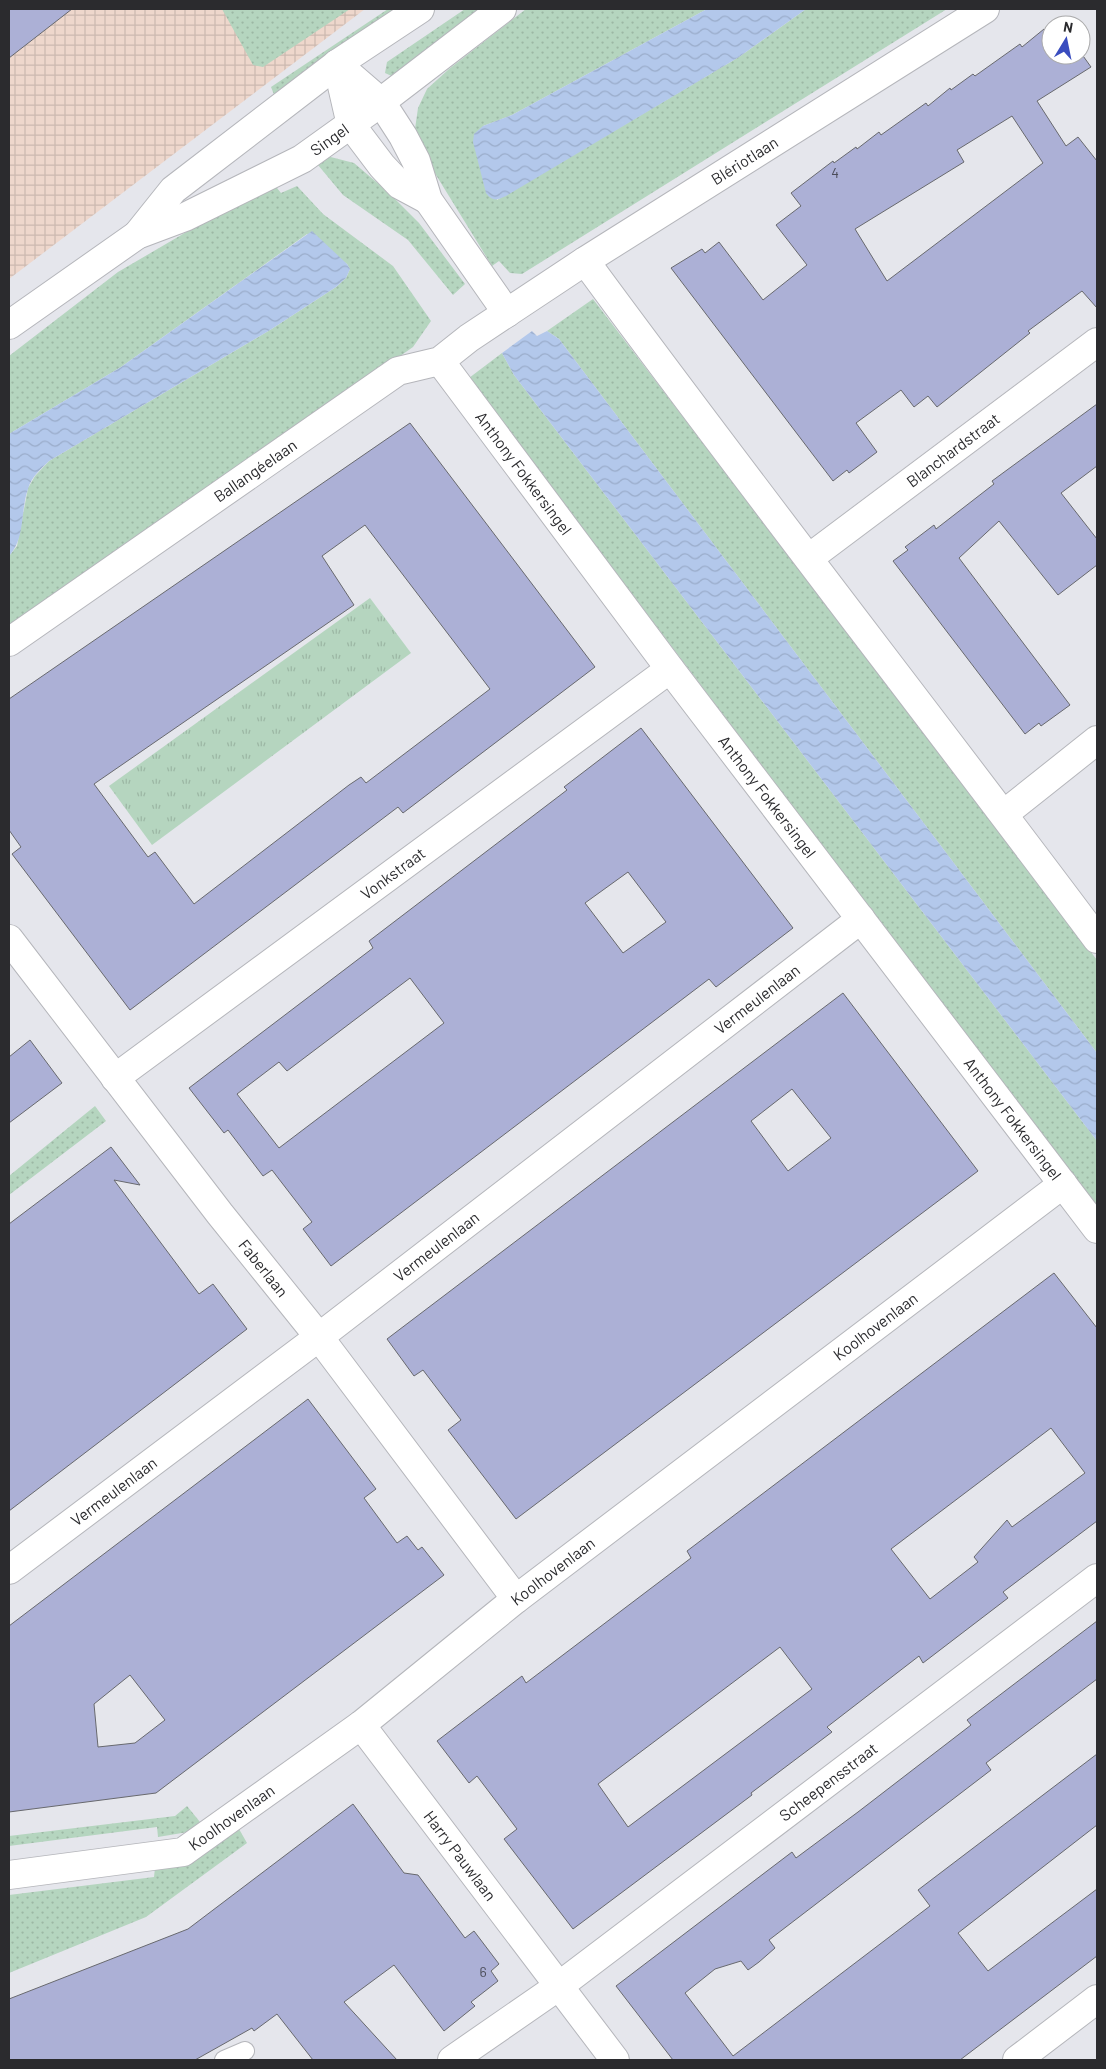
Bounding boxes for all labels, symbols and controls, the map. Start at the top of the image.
north arrow [1041,15,1091,65]
text: N [1062,18,1074,36]
street label: Singel [306,119,352,159]
street label: Blériotlaan [707,132,781,188]
house number: 4 [831,164,839,181]
street label: Anthony Fokkersingel [472,408,576,538]
street label: Blanchardstraat [902,409,1003,491]
street label: Ballangéelaan [210,435,300,506]
street label: Anthony Fokkersingel [715,731,820,861]
street label: Vonkstraat [356,843,428,903]
street label: Vermeulenlaan [710,960,803,1038]
street label: Anthony Fokkersingel [961,1053,1066,1183]
street label: Vermeulenlaan [390,1207,483,1285]
street label: Faberlaan [235,1235,293,1300]
street label: Koolhovenlaan [829,1288,921,1364]
street label: Vermeulenlaan [67,1452,160,1529]
street label: Koolhovenlaan [507,1533,598,1609]
street label: Scheepensstraat [775,1738,881,1825]
street label: Koolhovenlaan [185,1780,278,1854]
street label: Harry Pauwlaan [420,1807,501,1904]
house number: 6 [479,1963,487,1980]

